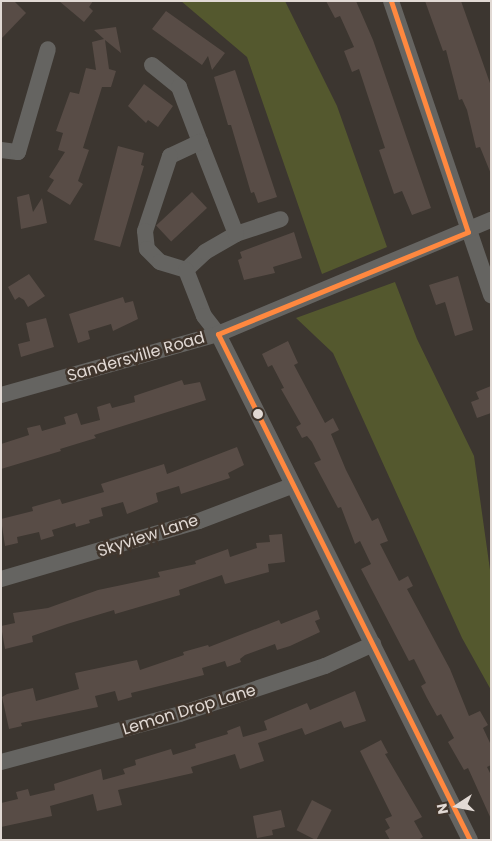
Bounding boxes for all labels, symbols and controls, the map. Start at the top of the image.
street label: Sandersville Road [65,328,207,386]
unlabelled marker [253,409,263,419]
street label: Skyview Lane [95,511,201,561]
street label: Lemon Drop Lane [120,681,258,739]
north arrow [432,781,482,831]
text: N [431,802,453,816]

